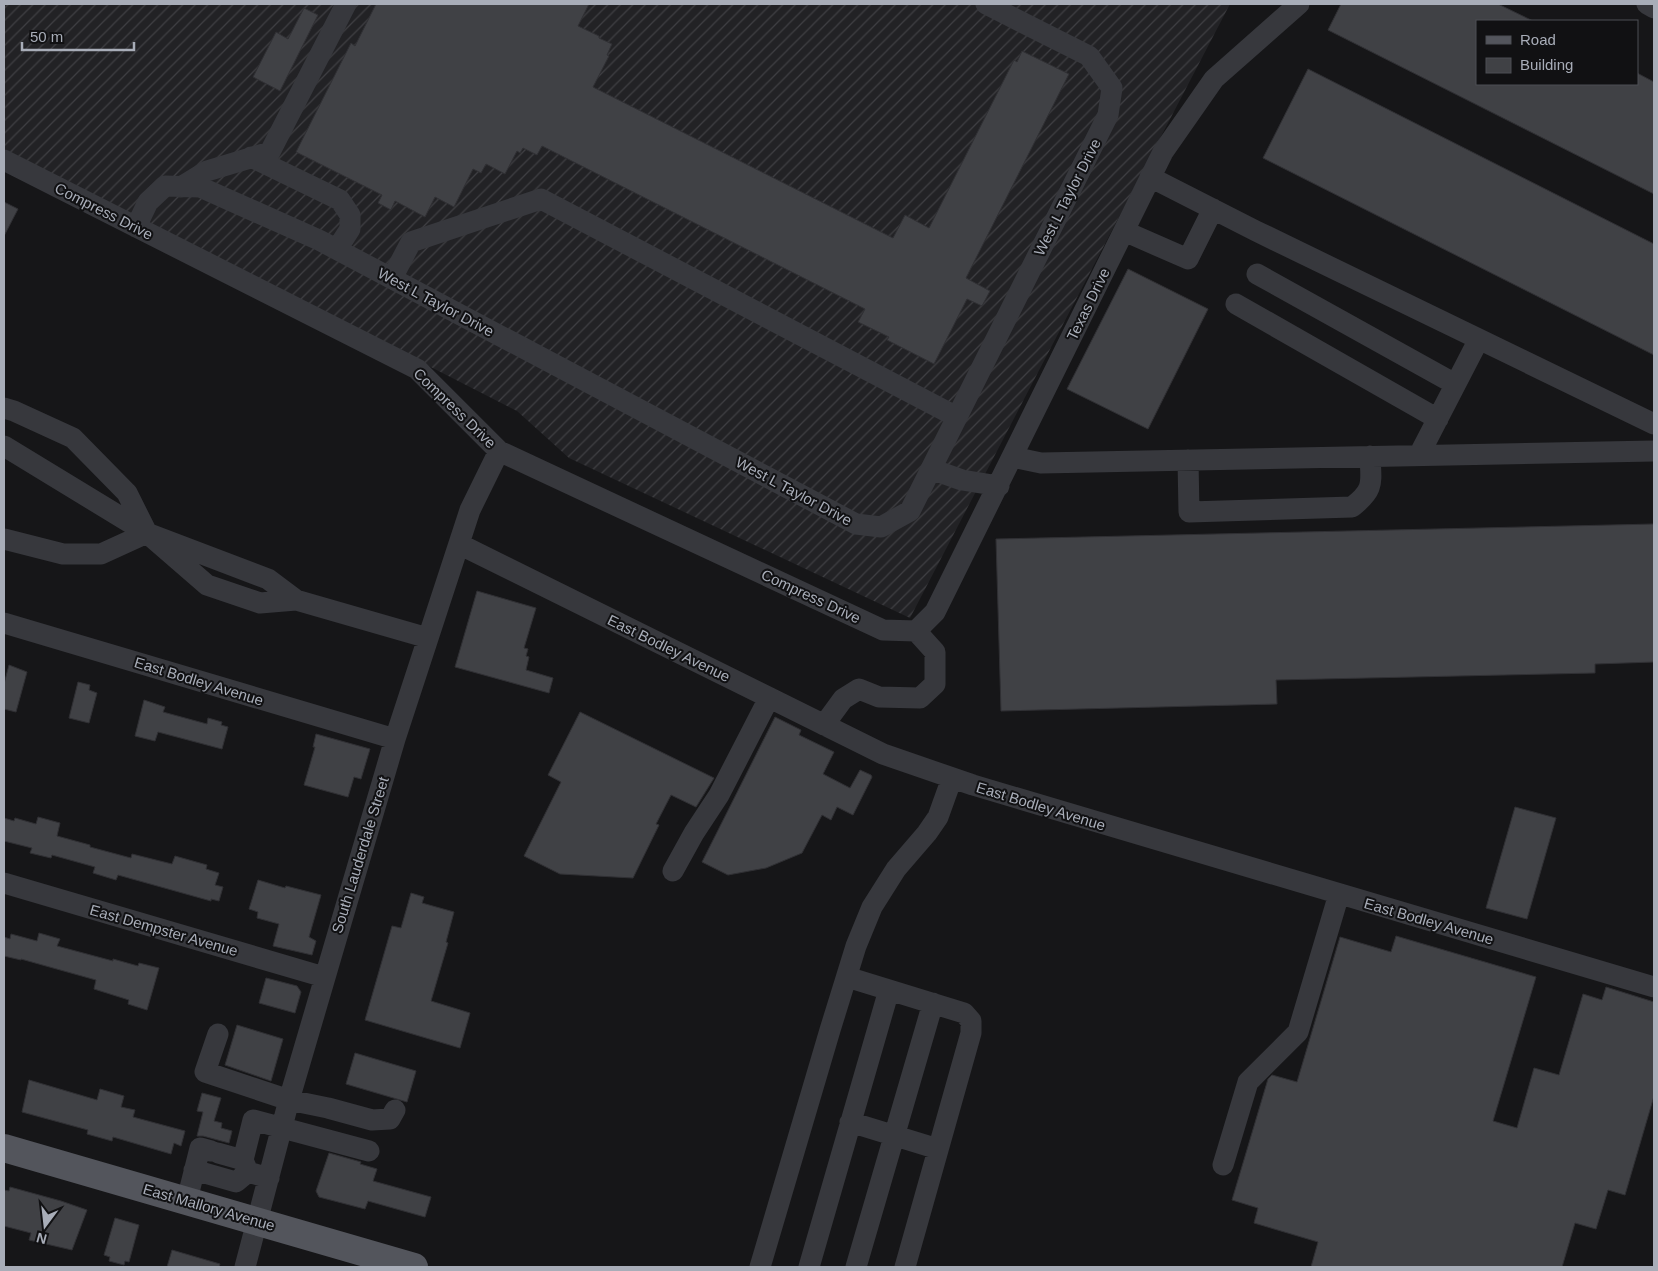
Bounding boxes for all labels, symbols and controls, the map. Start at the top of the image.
scale bar [22,20,135,52]
legend [1476,20,1638,85]
text: 50 m [30,28,63,45]
text: Road [1520,31,1556,48]
text: Building [1520,56,1573,73]
street label: West L Taylor Drive [1030,136,1104,258]
street label: Compress Drive [52,179,156,243]
street label: West L Taylor Drive [375,264,497,340]
street label: Texas Drive [1063,265,1113,343]
street label: Compress Drive [410,365,500,451]
street label: West L Taylor Drive [733,453,855,529]
street label: Compress Drive [759,566,863,626]
street label: East Bodley Avenue [605,611,733,685]
street label: East Bodley Avenue [132,653,266,709]
street label: South Lauderdale Street [328,774,392,935]
street label: East Bodley Avenue [974,778,1108,834]
street label: East Bodley Avenue [1362,894,1496,948]
street label: East Dempster Avenue [88,901,240,959]
street label: East Mallory Avenue [141,1180,277,1234]
north arrow [20,1201,70,1251]
text: N [35,1230,49,1248]

